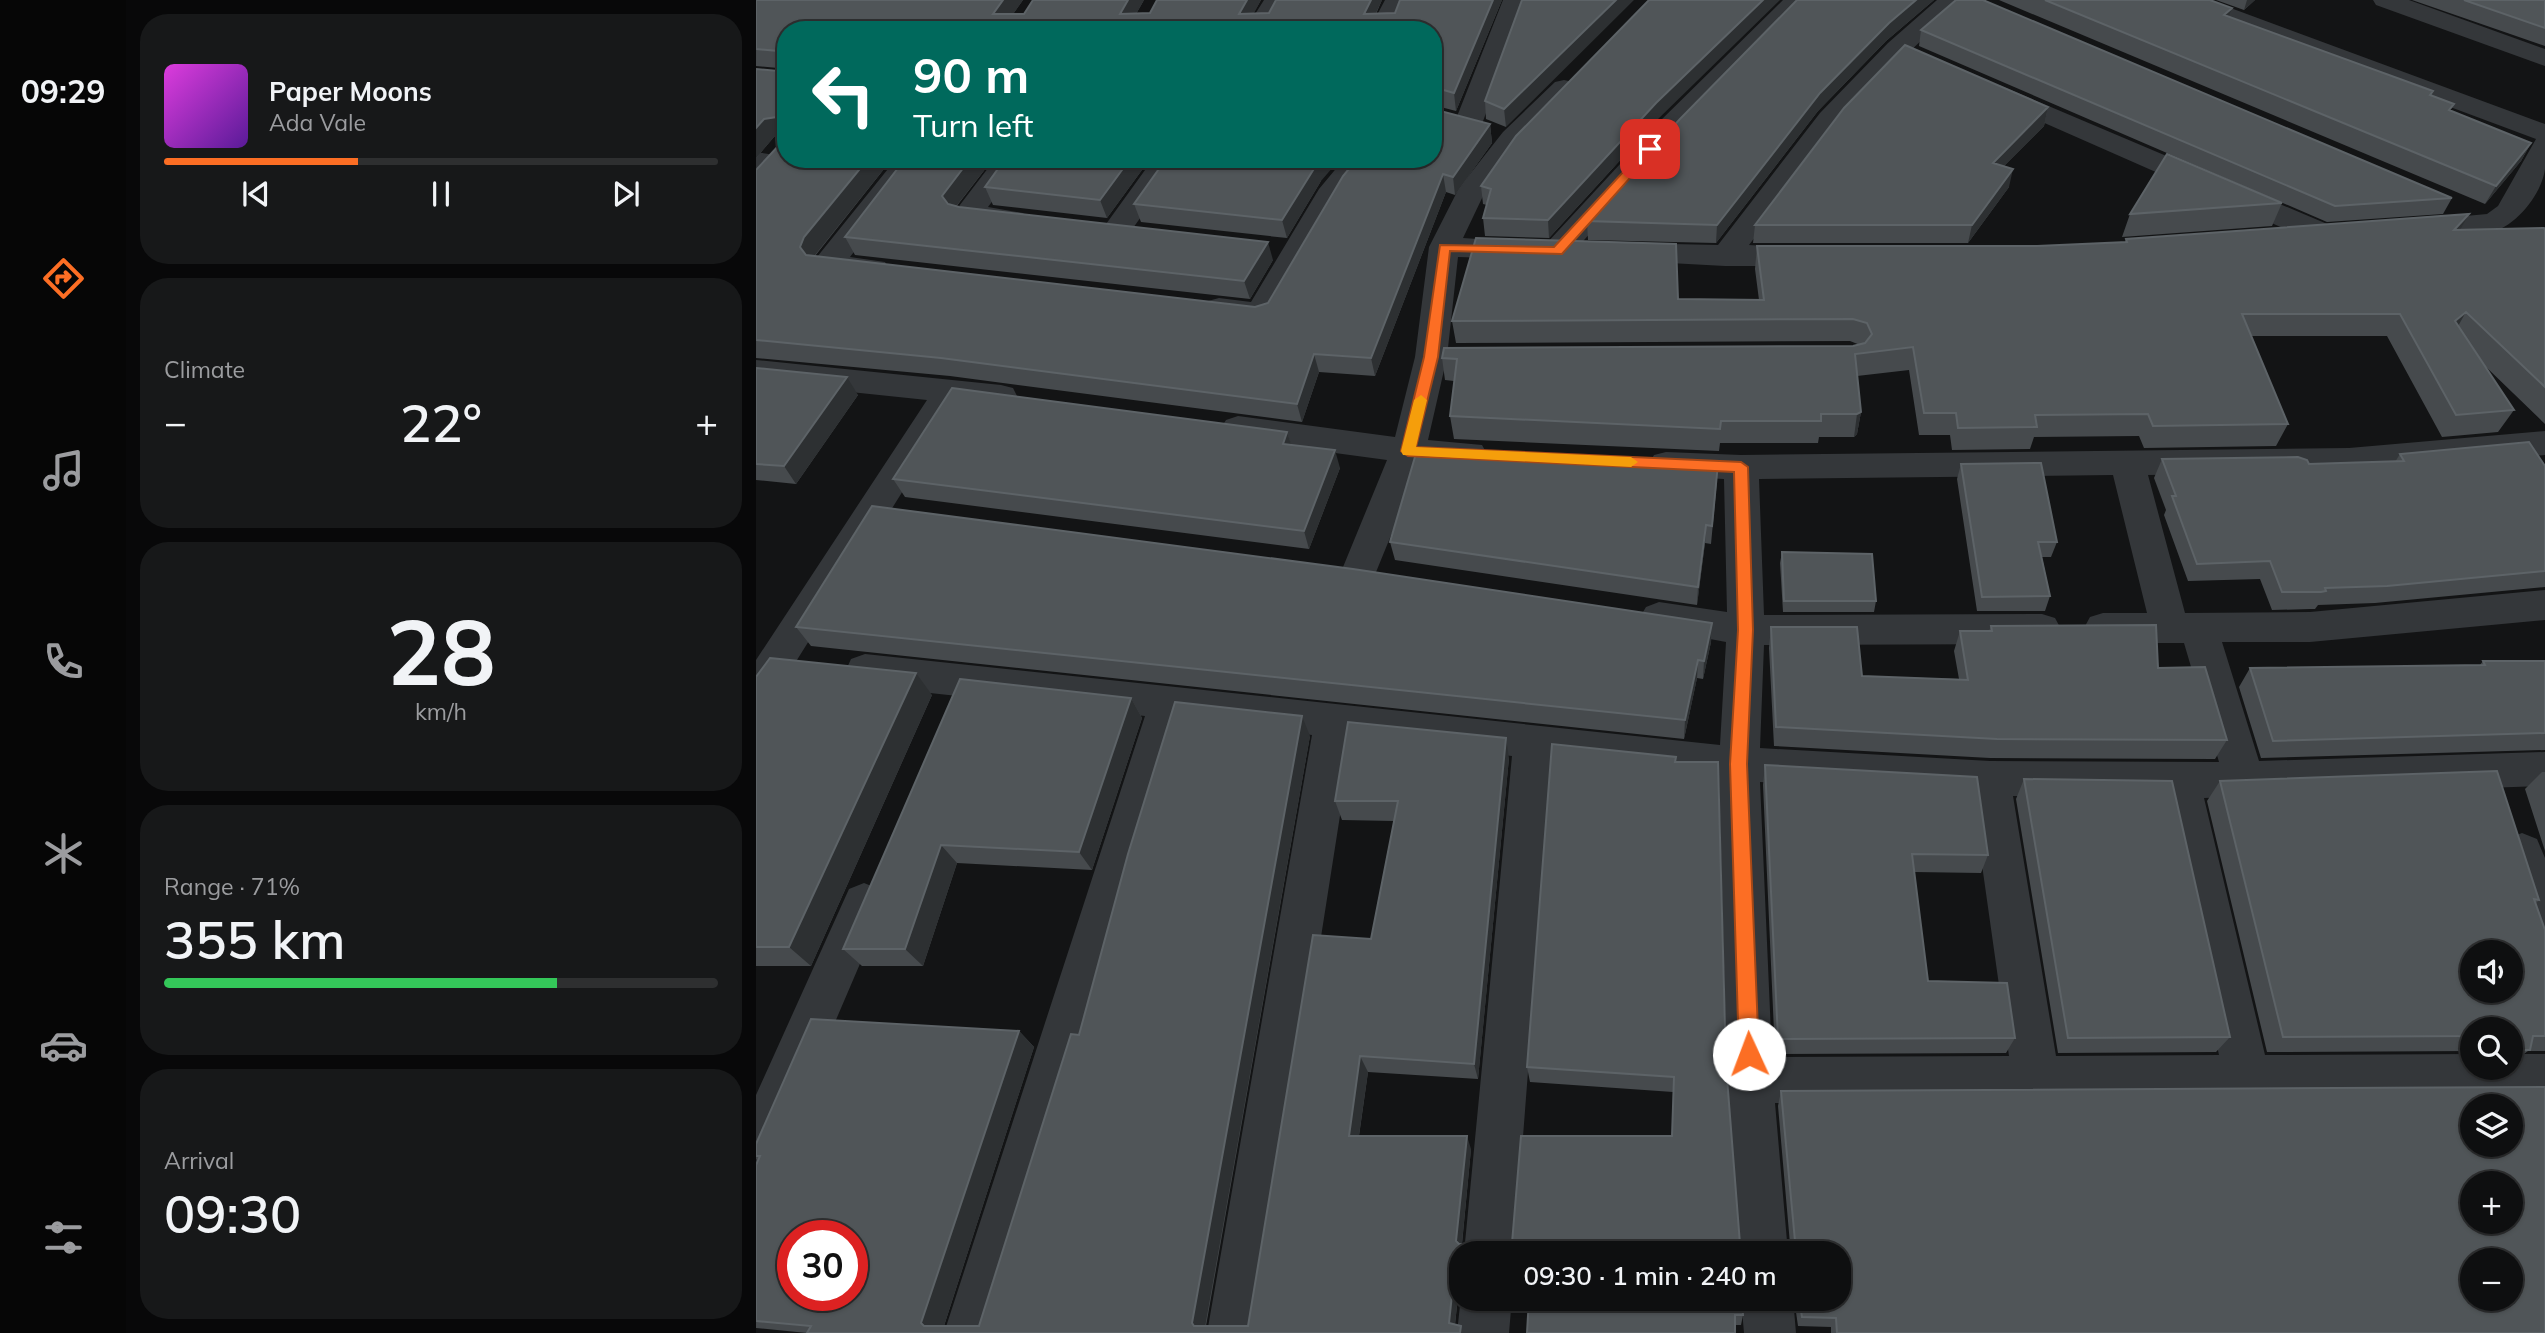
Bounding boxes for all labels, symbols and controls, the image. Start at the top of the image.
text: 90 m [913,44,1029,105]
icon: left [798,49,889,140]
text: 09:29 [21,71,105,111]
text: Paper Moons [269,75,432,108]
text: Turn left [913,105,1033,145]
text: Ada Vale [269,108,366,137]
pin [1620,119,1680,179]
icon: arrive [1631,130,1669,168]
icon: previous [237,175,275,213]
icon: pause [422,175,460,213]
icon: next [607,175,645,213]
icon: directions [39,254,88,303]
text: Climate [164,355,245,384]
text: 22° [400,390,482,455]
text: − [164,398,187,446]
text: + [695,398,718,446]
icon: music [39,446,88,495]
text: 28 [386,594,496,708]
icon: phone [39,637,88,686]
text: km/h [415,697,467,726]
icon: climate [39,829,88,878]
text: Range · 71% [164,872,300,901]
text: 355 km [164,907,345,972]
map controls [2460,940,2523,1311]
button: sound [2460,940,2523,1003]
position arrow [1712,1017,1786,1091]
button: search [2460,1017,2523,1080]
icon: car [39,1021,88,1070]
button: layers [2460,1094,2523,1157]
text: Arrival [164,1146,234,1175]
button: + [2460,1171,2523,1234]
text: 09:30 [164,1181,301,1246]
icon: filters [39,1213,88,1262]
speed limit sign: 30 [777,1220,868,1311]
button: − [2460,1248,2523,1311]
text: 09:30 · 1 min · 240 m [1523,1259,1777,1292]

